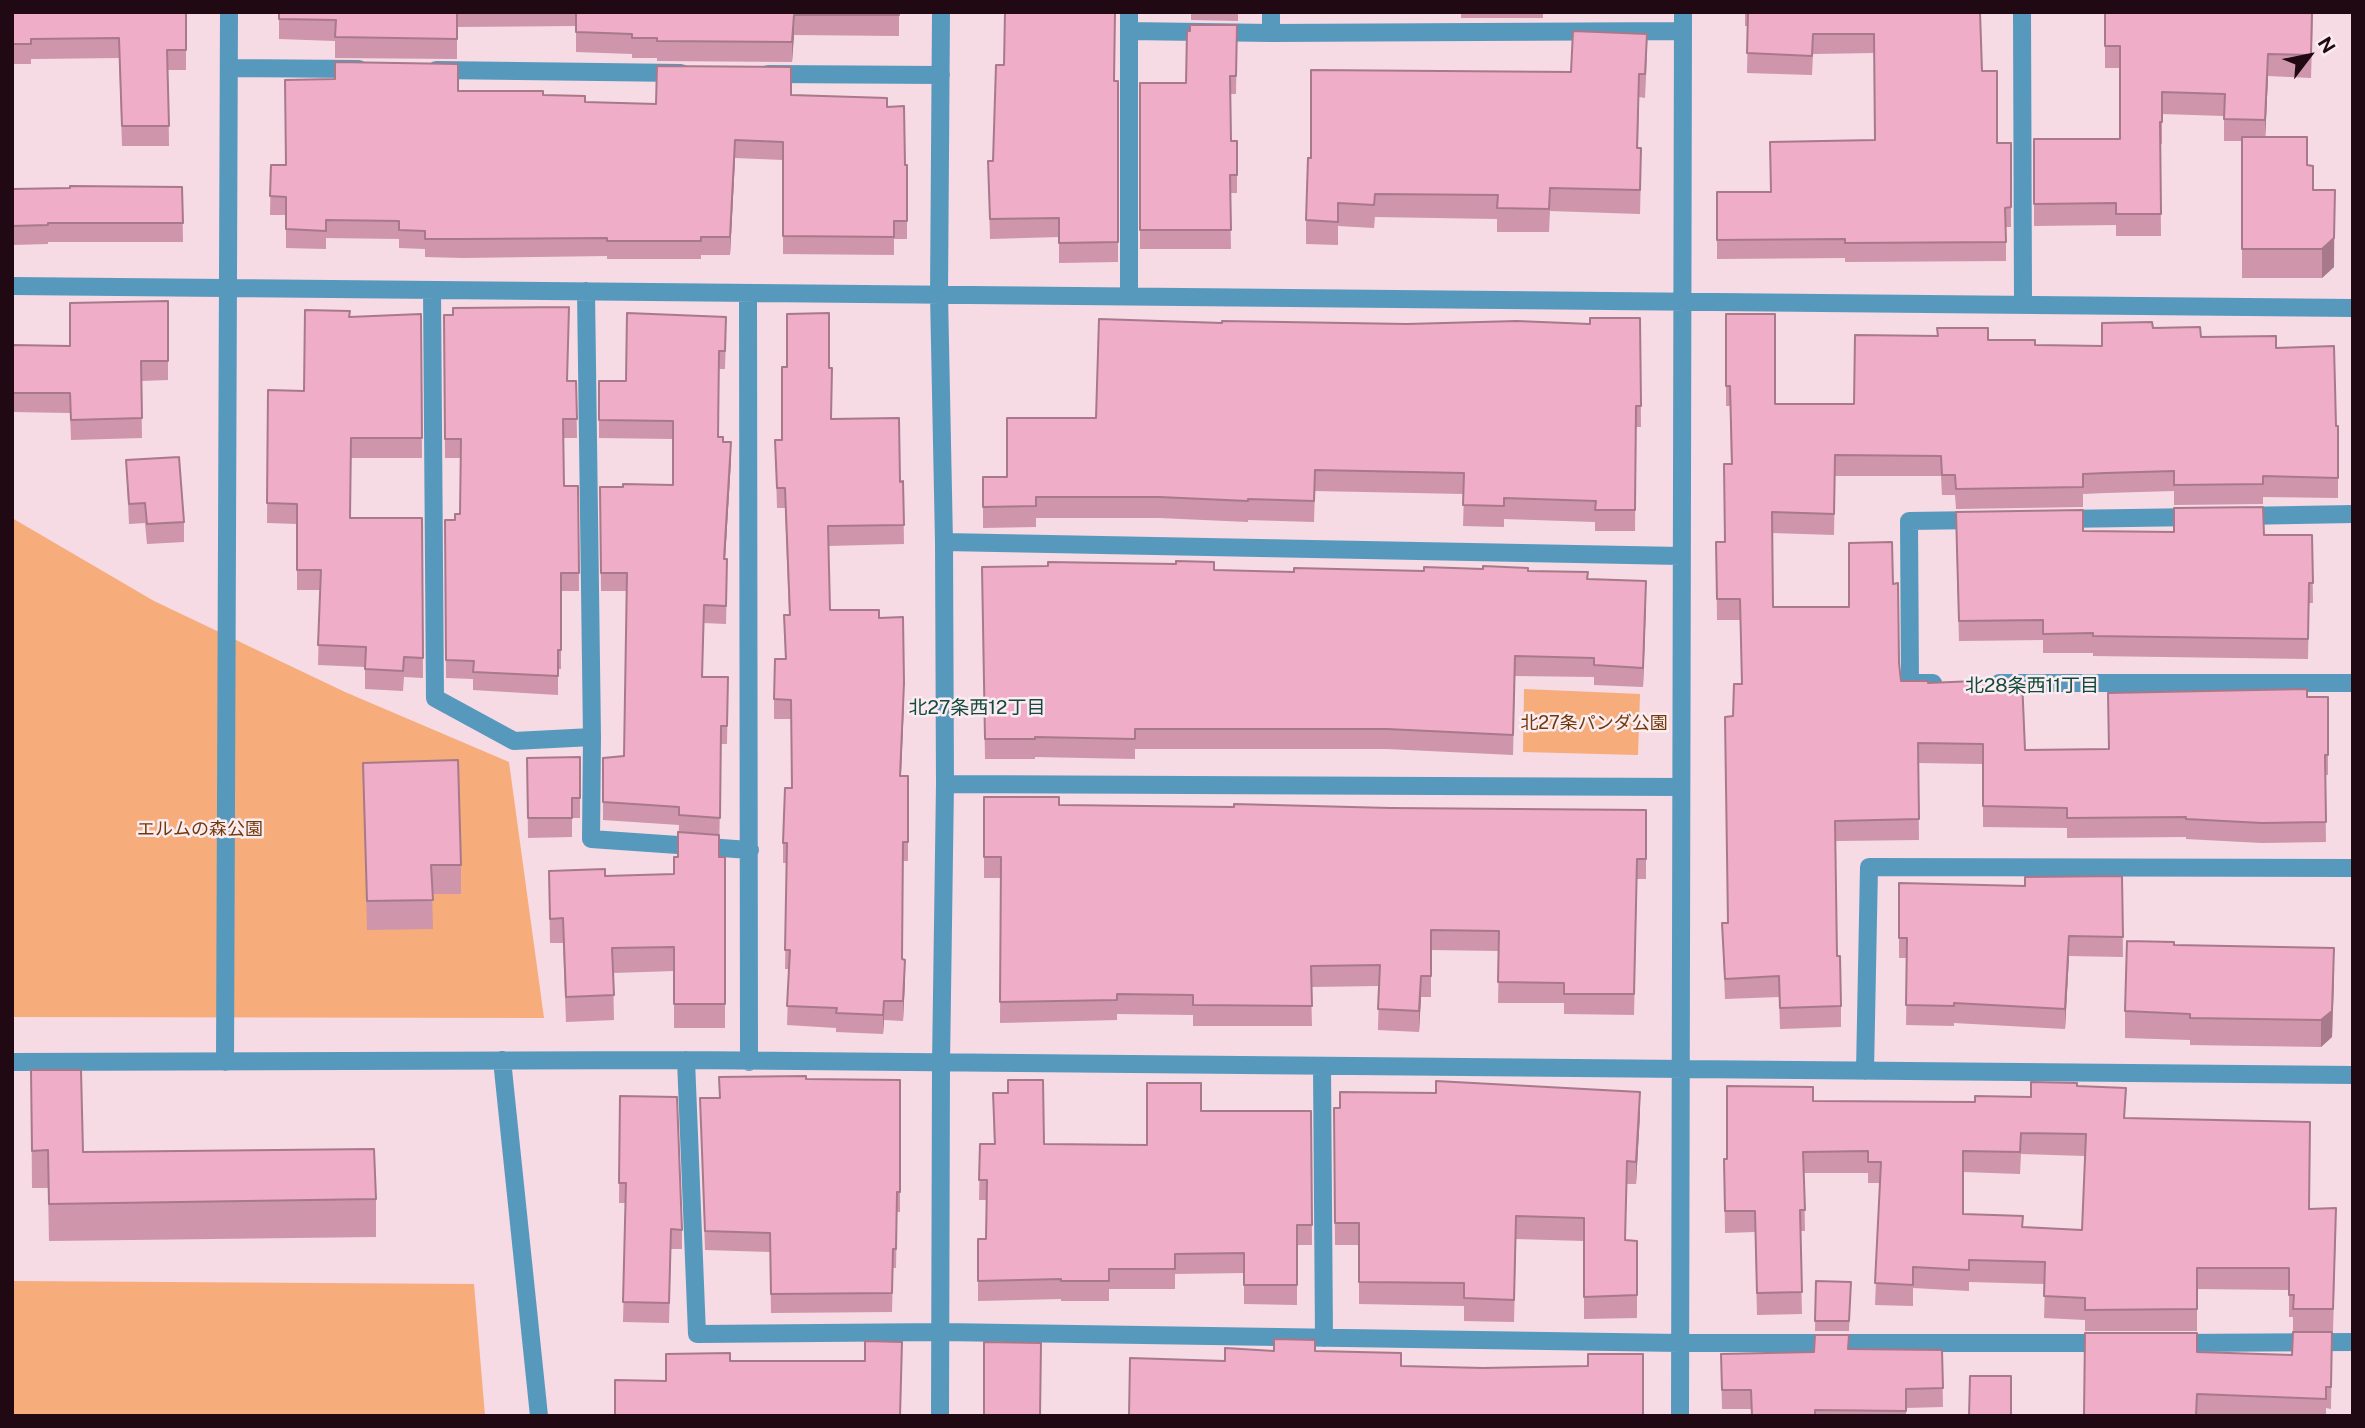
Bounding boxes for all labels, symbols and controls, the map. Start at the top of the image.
north arrow [2274,21,2344,91]
text: N [2314,33,2340,57]
district label: 北28条西11丁目 [1965,675,2099,697]
district label: 北27条西12丁目 [909,697,1045,719]
park label: 北27条パンダ公園 [1520,712,1668,734]
park label: エルムの森公園 [137,818,263,840]

